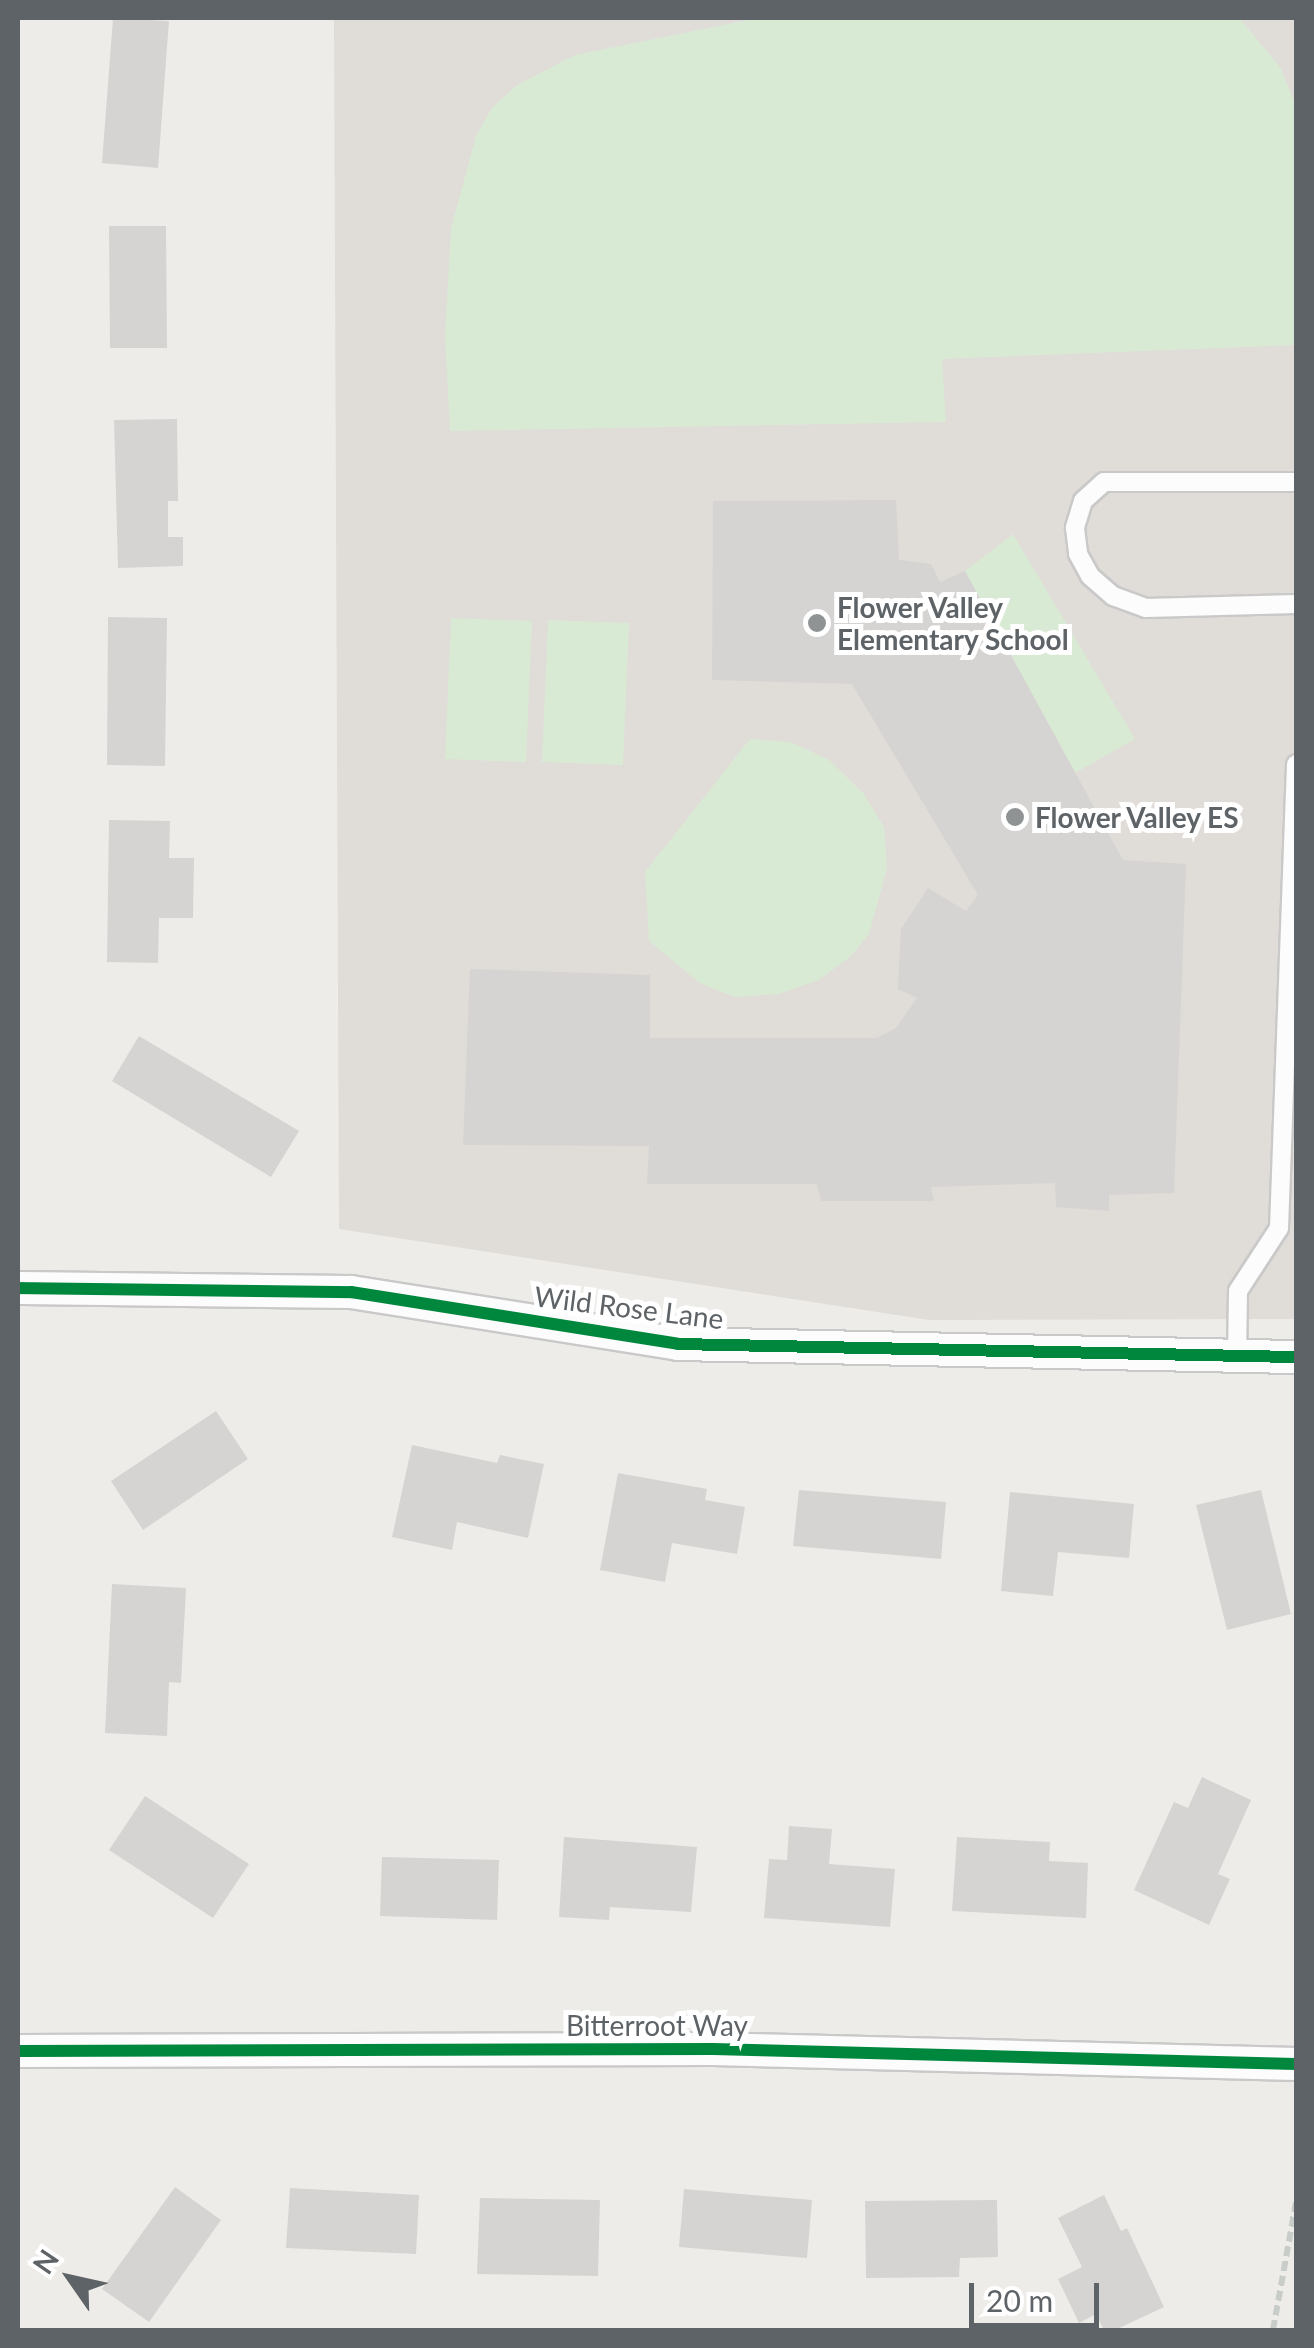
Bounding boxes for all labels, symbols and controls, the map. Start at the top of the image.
place label: Flower Valley Elementary School [837,590,1069,656]
marker: Flower Valley Elementary School [806,612,828,634]
place label: Flower Valley ES [1035,800,1241,834]
marker: Flower Valley ES [1004,806,1026,828]
street label: Wild Rose Lane [532,1279,726,1335]
street label: Bitterroot Way [566,2008,748,2042]
north arrow [20,2228,120,2328]
text: N [25,2243,65,2280]
scale bar [974,2263,1104,2325]
text: 20 m [986,2282,1053,2318]

